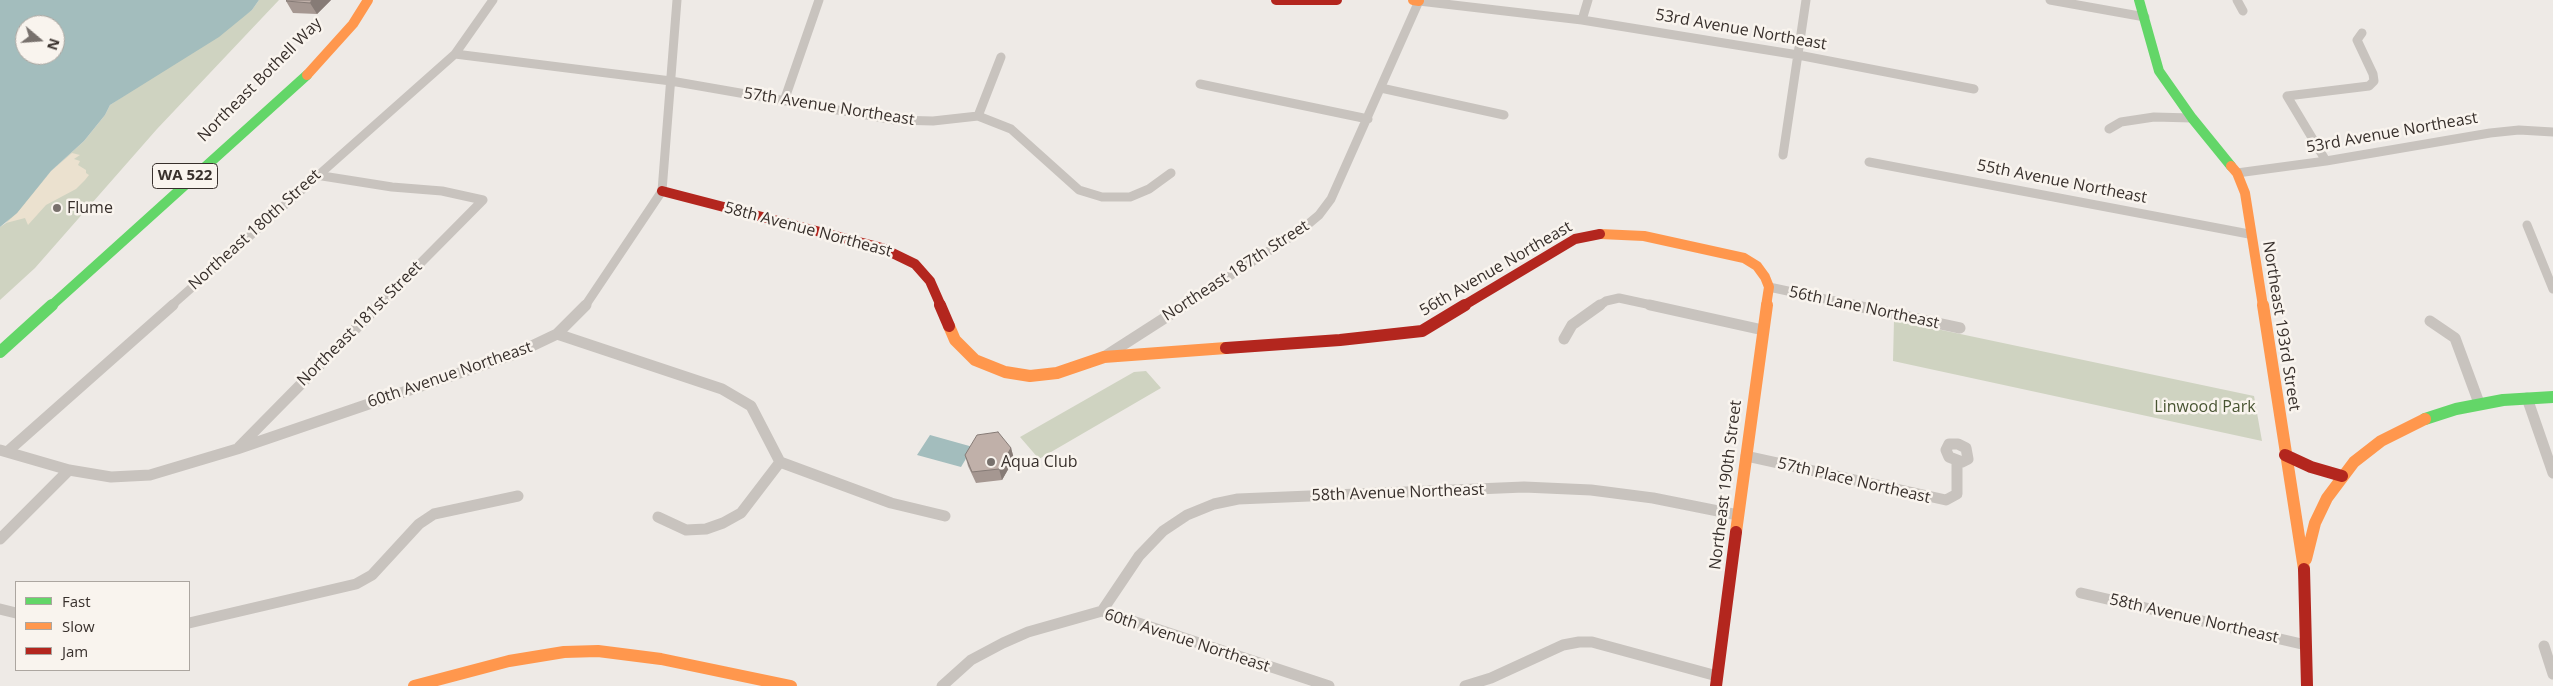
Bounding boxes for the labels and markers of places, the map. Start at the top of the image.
place label: Flume [67,198,113,218]
marker: Flume [51,202,63,214]
place label: Aqua Club [1001,452,1077,472]
marker: Aqua Club [985,456,997,468]

